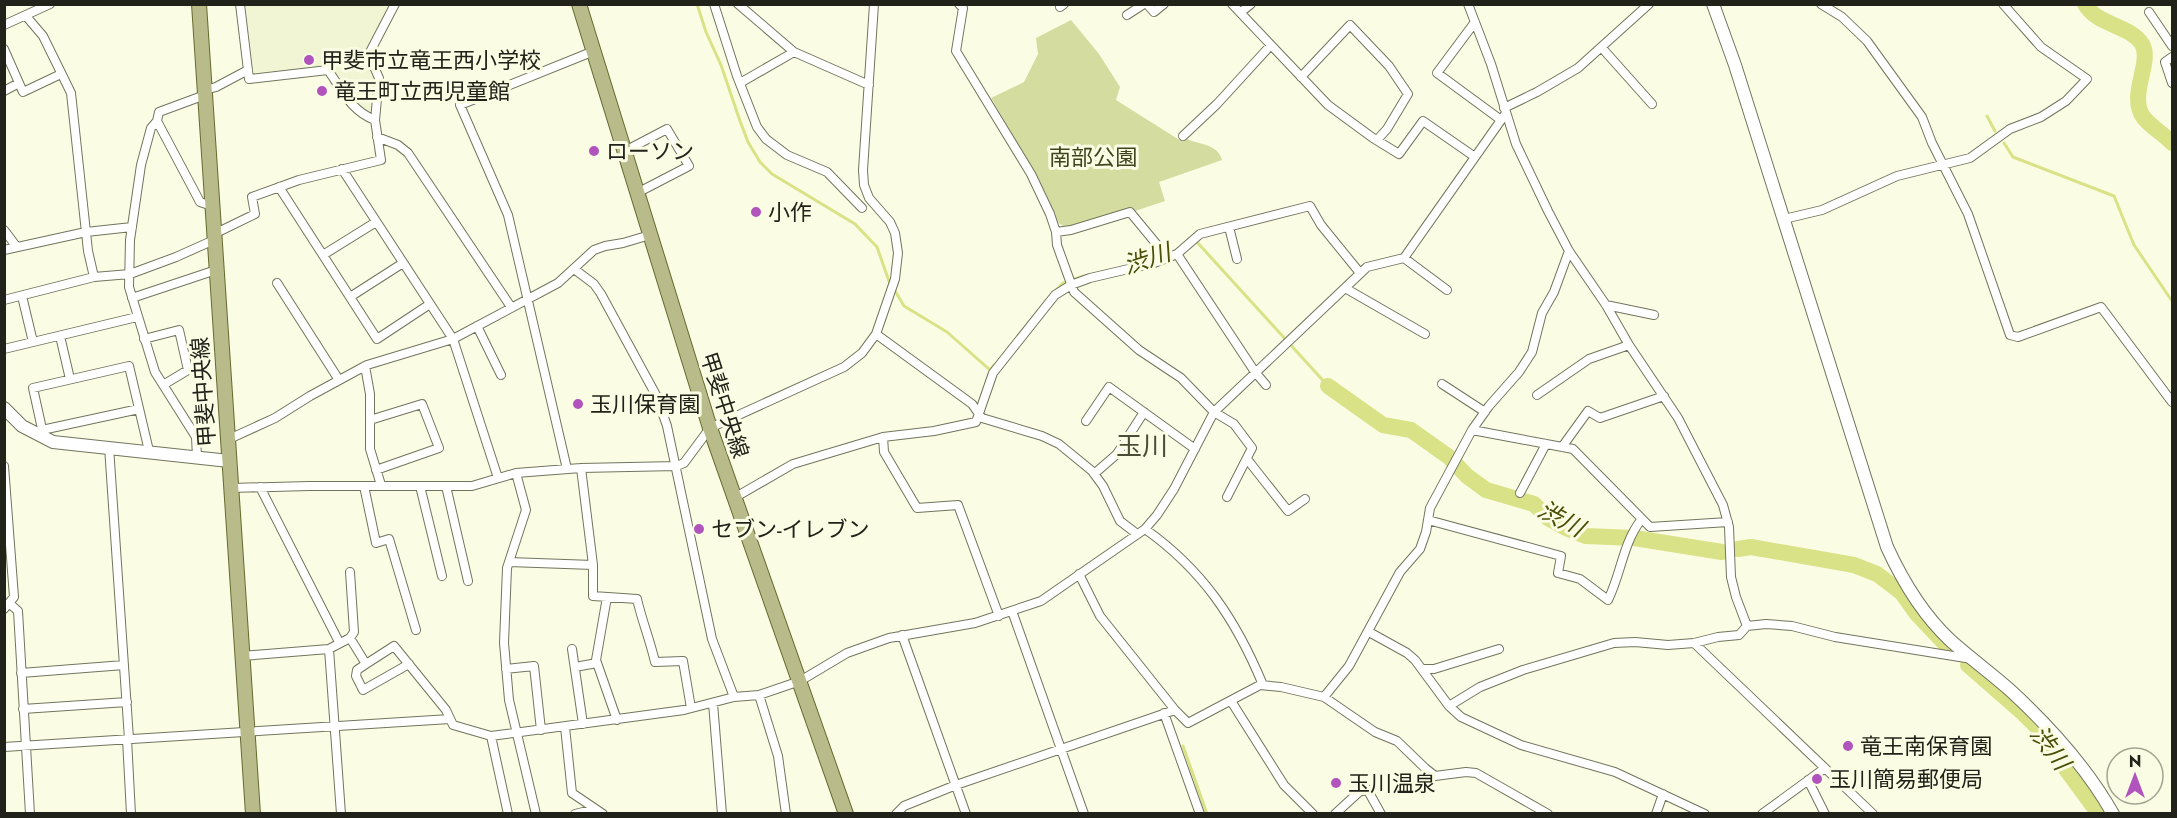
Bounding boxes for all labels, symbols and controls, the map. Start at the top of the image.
place label: 甲斐市立竜王西小学校 [321,44,541,76]
marker: 甲斐市立竜王西小学校 [302,53,316,67]
place label: 竜王町立西児童館 [334,75,510,107]
marker: 竜王町立西児童館 [315,84,329,98]
place label: ローソン [606,135,694,167]
park label: 南部公園 [1049,141,1137,173]
marker: ローソン [587,144,601,158]
place label: 小作 [768,196,812,228]
marker: 小作 [749,205,763,219]
water label: 渋川 [1119,234,1178,283]
street label: 甲斐中央線 [183,336,223,448]
street label: 甲斐中央線 [693,348,757,462]
place label: 玉川保育園 [590,388,700,420]
marker: 玉川保育園 [571,397,585,411]
district label: 玉川 [1116,427,1168,465]
water label: 渋川 [1532,492,1593,547]
place label: セブン-イレブン [711,513,870,545]
marker: セブン-イレブン [692,522,706,536]
water label: 渋川 [2022,718,2081,780]
place label: 竜王南保育園 [1860,730,1992,762]
marker: 竜王南保育園 [1841,739,1855,753]
north arrow [2105,746,2165,806]
text: N [2129,750,2141,773]
place label: 玉川簡易郵便局 [1829,763,1983,795]
place label: 玉川温泉 [1348,767,1436,799]
marker: 玉川簡易郵便局 [1810,772,1824,786]
marker: 玉川温泉 [1329,776,1343,790]

